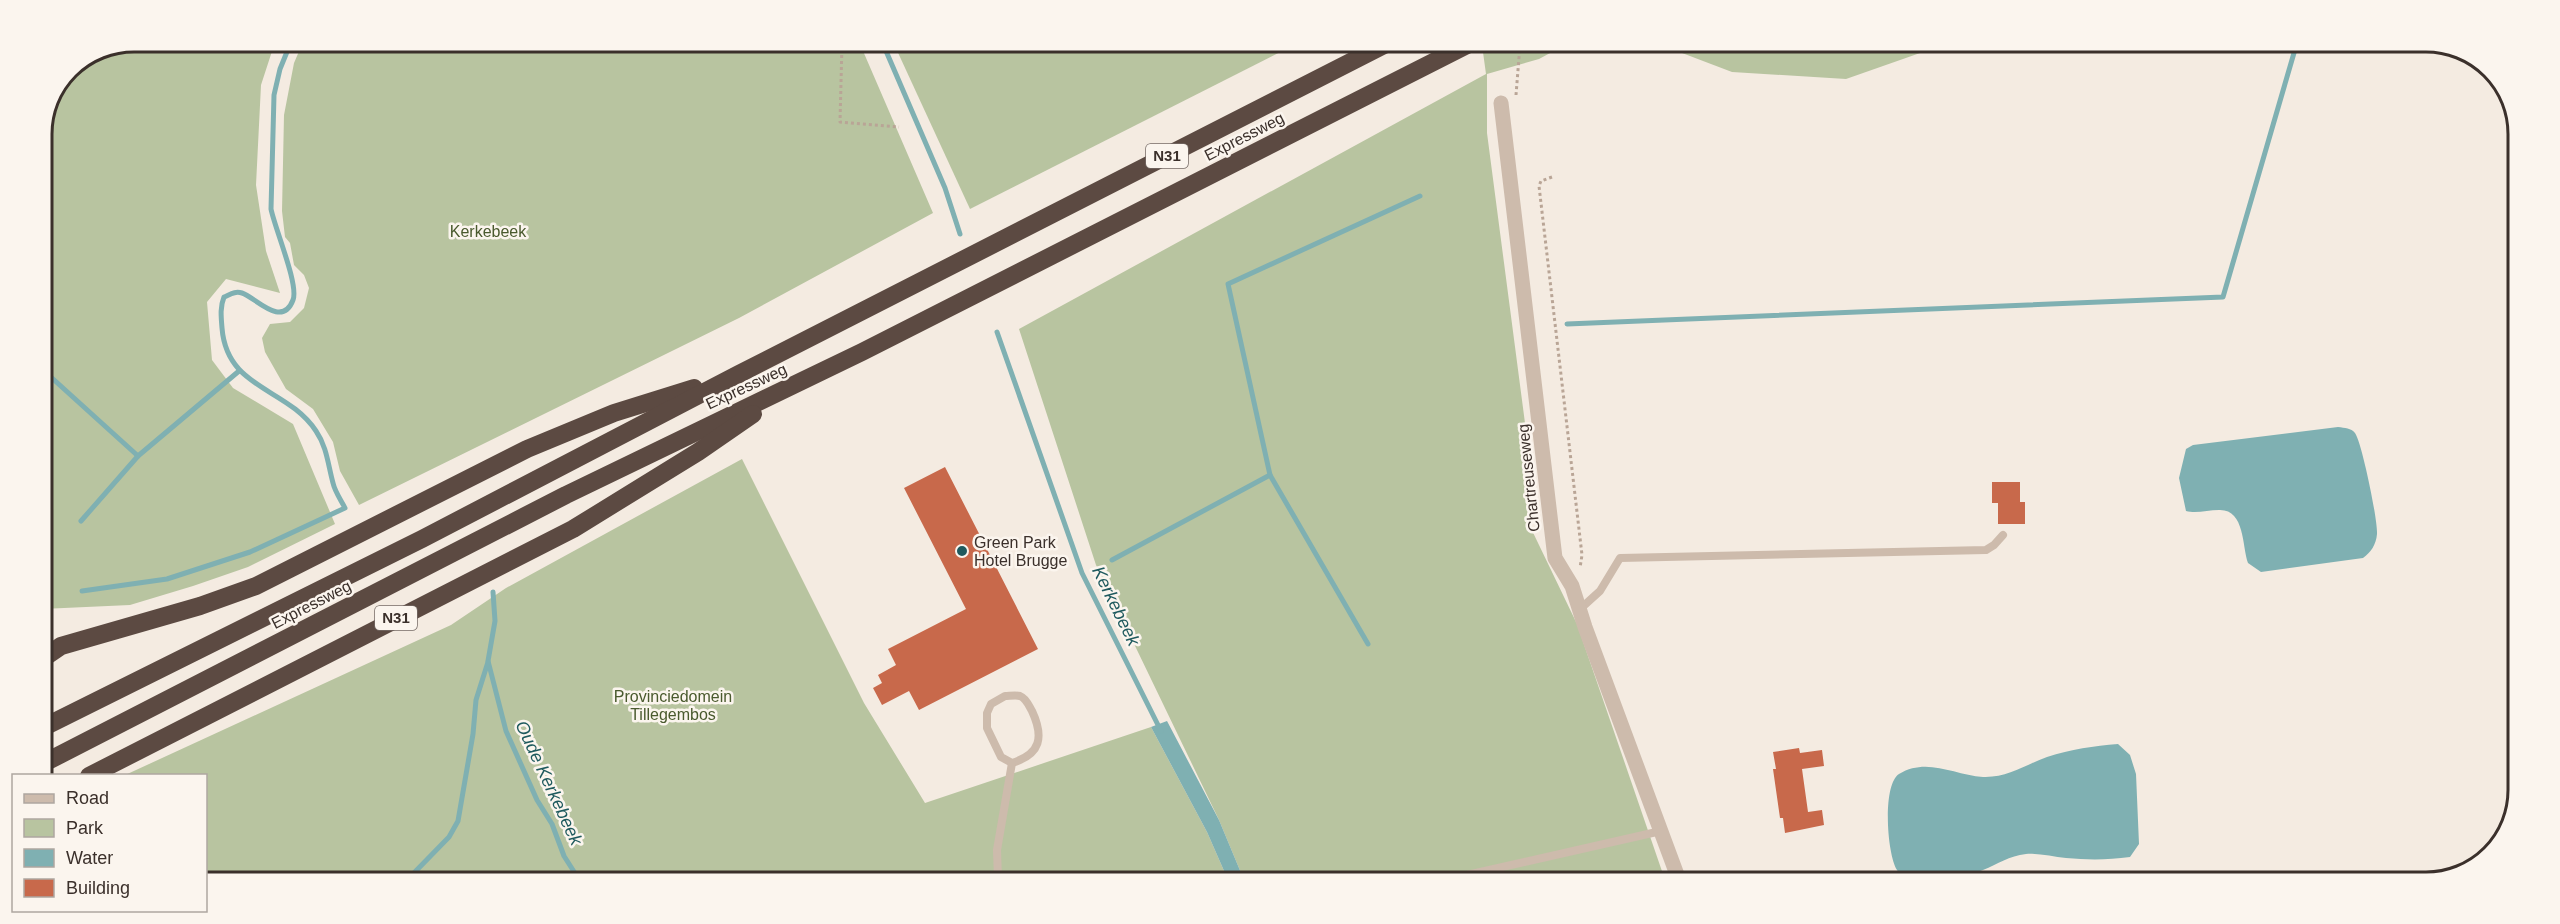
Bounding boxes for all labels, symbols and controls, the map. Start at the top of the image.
street label: Expressweg [1202,109,1287,164]
road number: N31 [1146,144,1188,168]
park label: Kerkebeek [450,223,527,240]
street label: Expressweg [703,360,789,413]
street label: Chartreuseweg [1514,423,1543,533]
place label: Green Park Hotel Brugge [974,534,1067,569]
marker: Green Park Hotel Brugge [955,544,969,558]
water label: Kerkebeek [1088,563,1144,650]
street label: Expressweg [269,577,354,632]
road number: N31 [375,606,417,630]
park label: Provinciedomein Tillegembos [614,688,732,723]
water label: Oude Kerkebeek [511,718,587,849]
legend [12,774,207,912]
text: Road [66,788,109,808]
text: Park [66,818,104,838]
text: Water [66,848,113,868]
text: Building [66,878,130,898]

